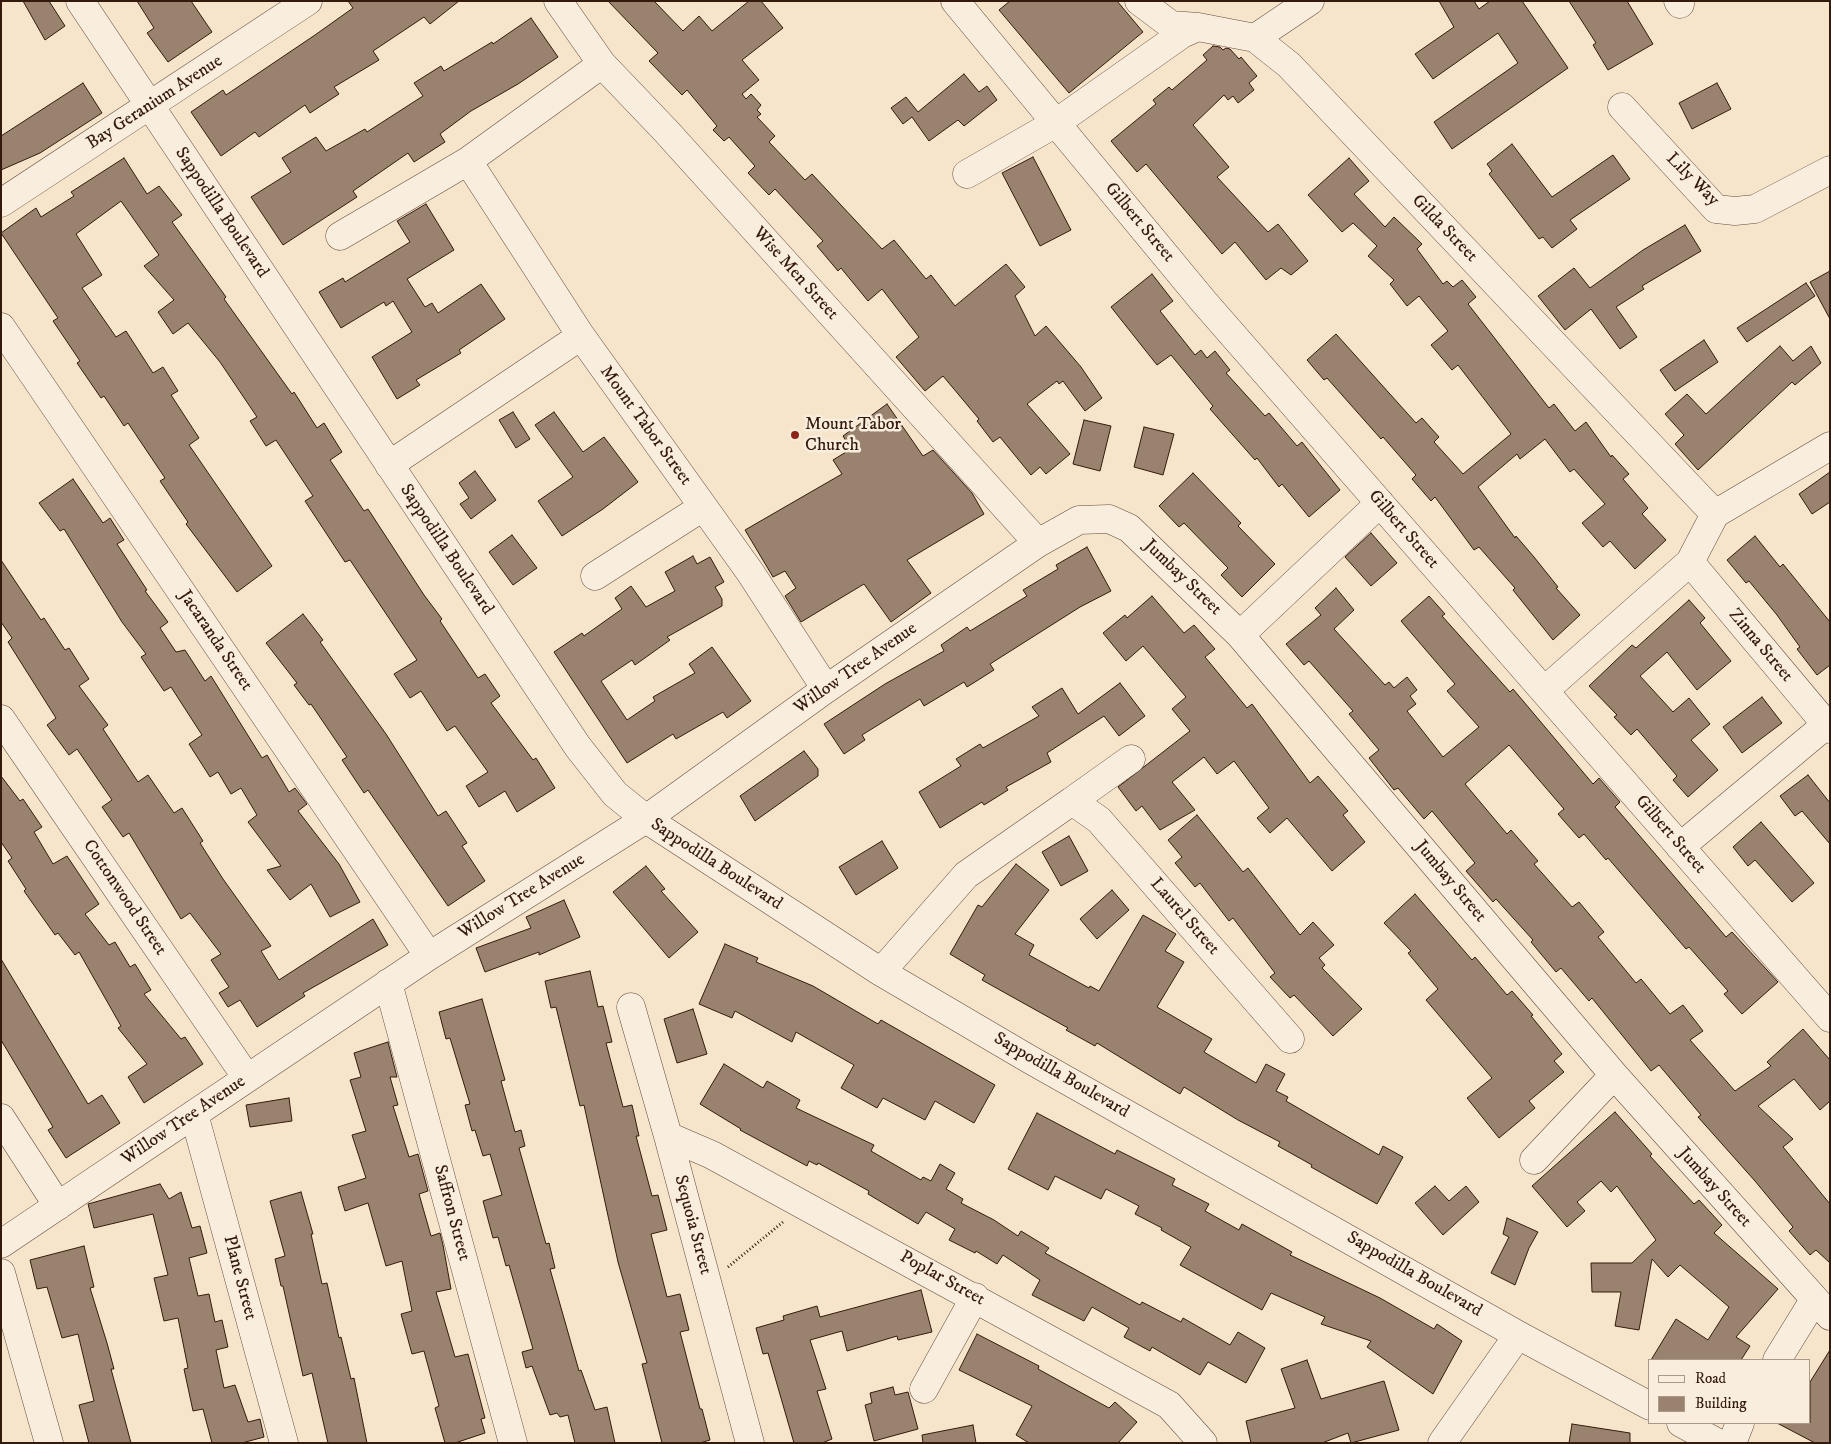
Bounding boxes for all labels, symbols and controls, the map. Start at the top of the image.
street label: Bay Geranium Avenue [83,51,227,155]
street label: Sappodilla Boulevard [169,144,273,282]
street label: Lily Way [1661,149,1723,211]
street label: Gilbert Street [1099,179,1179,267]
street label: Gilda Street [1406,191,1482,267]
street label: Wise Men Street [748,223,842,325]
street label: Mount Tabor Street [594,362,696,490]
place label: Mount Tabor Church [805,414,901,456]
marker: Mount Tabor Church [789,429,801,441]
street label: Sappodilla Boulevard [394,481,498,619]
street label: Gilbert Street [1363,486,1443,574]
street label: Jumbay Street [1139,536,1225,620]
street label: Jacaranda Street [173,587,257,695]
street label: Zinna Street [1723,605,1797,687]
street label: Willow Tree Avenue [790,619,922,719]
street label: Gilbert Street [1630,791,1710,879]
street label: Sappodilla Boulevard [646,814,786,916]
street label: Cottonwood Street [77,836,171,960]
street label: Jumbay Street [1410,837,1490,927]
street label: Willow Tree Avenue [455,849,589,945]
street label: Laurel Street [1145,874,1223,960]
street label: Sappodilla Boulevard [989,1028,1133,1124]
street label: Willow Tree Avenue [118,1071,250,1171]
street label: Jumbay Street [1673,1144,1755,1232]
street label: Saffron Street [428,1163,474,1263]
street label: Sequoia Street [668,1173,716,1277]
street label: Sappodilla Boulevard [1342,1227,1486,1323]
street label: Plane Street [217,1233,261,1323]
street label: Poplar Street [896,1247,988,1311]
legend [1648,1359,1811,1424]
text: Road [1695,1369,1726,1388]
text: Building [1695,1394,1747,1413]

